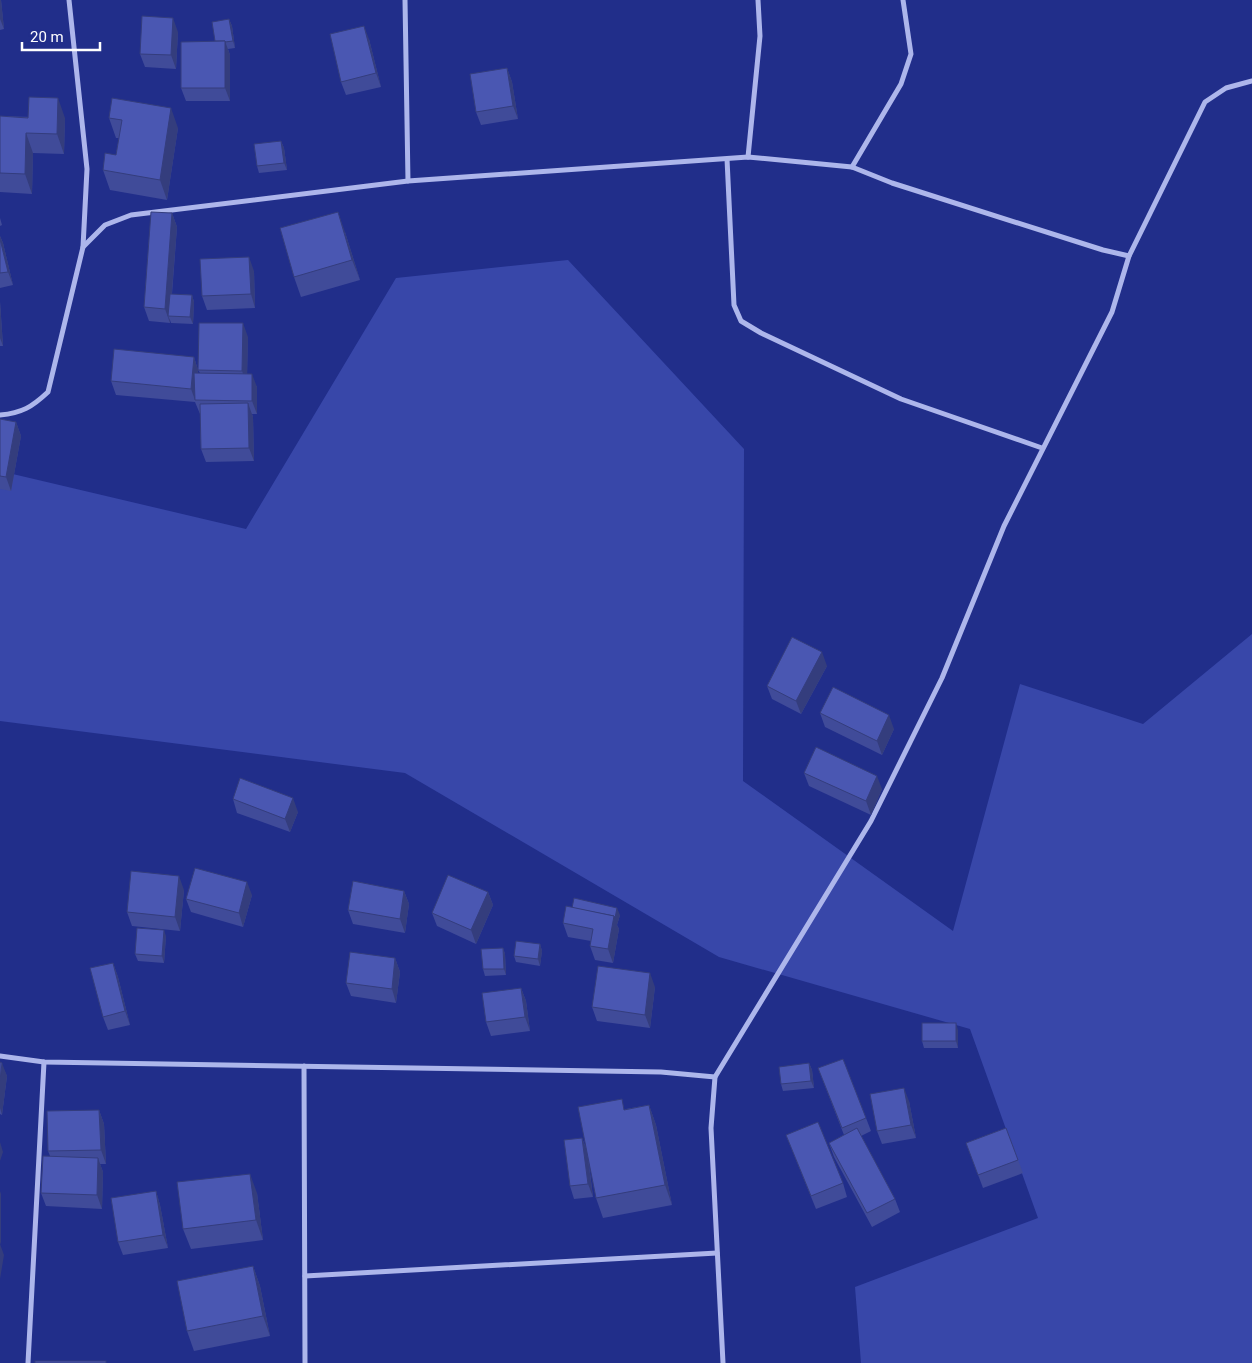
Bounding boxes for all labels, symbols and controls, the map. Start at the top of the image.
scale bar [22,20,100,52]
text: 20 m [30,28,64,46]

